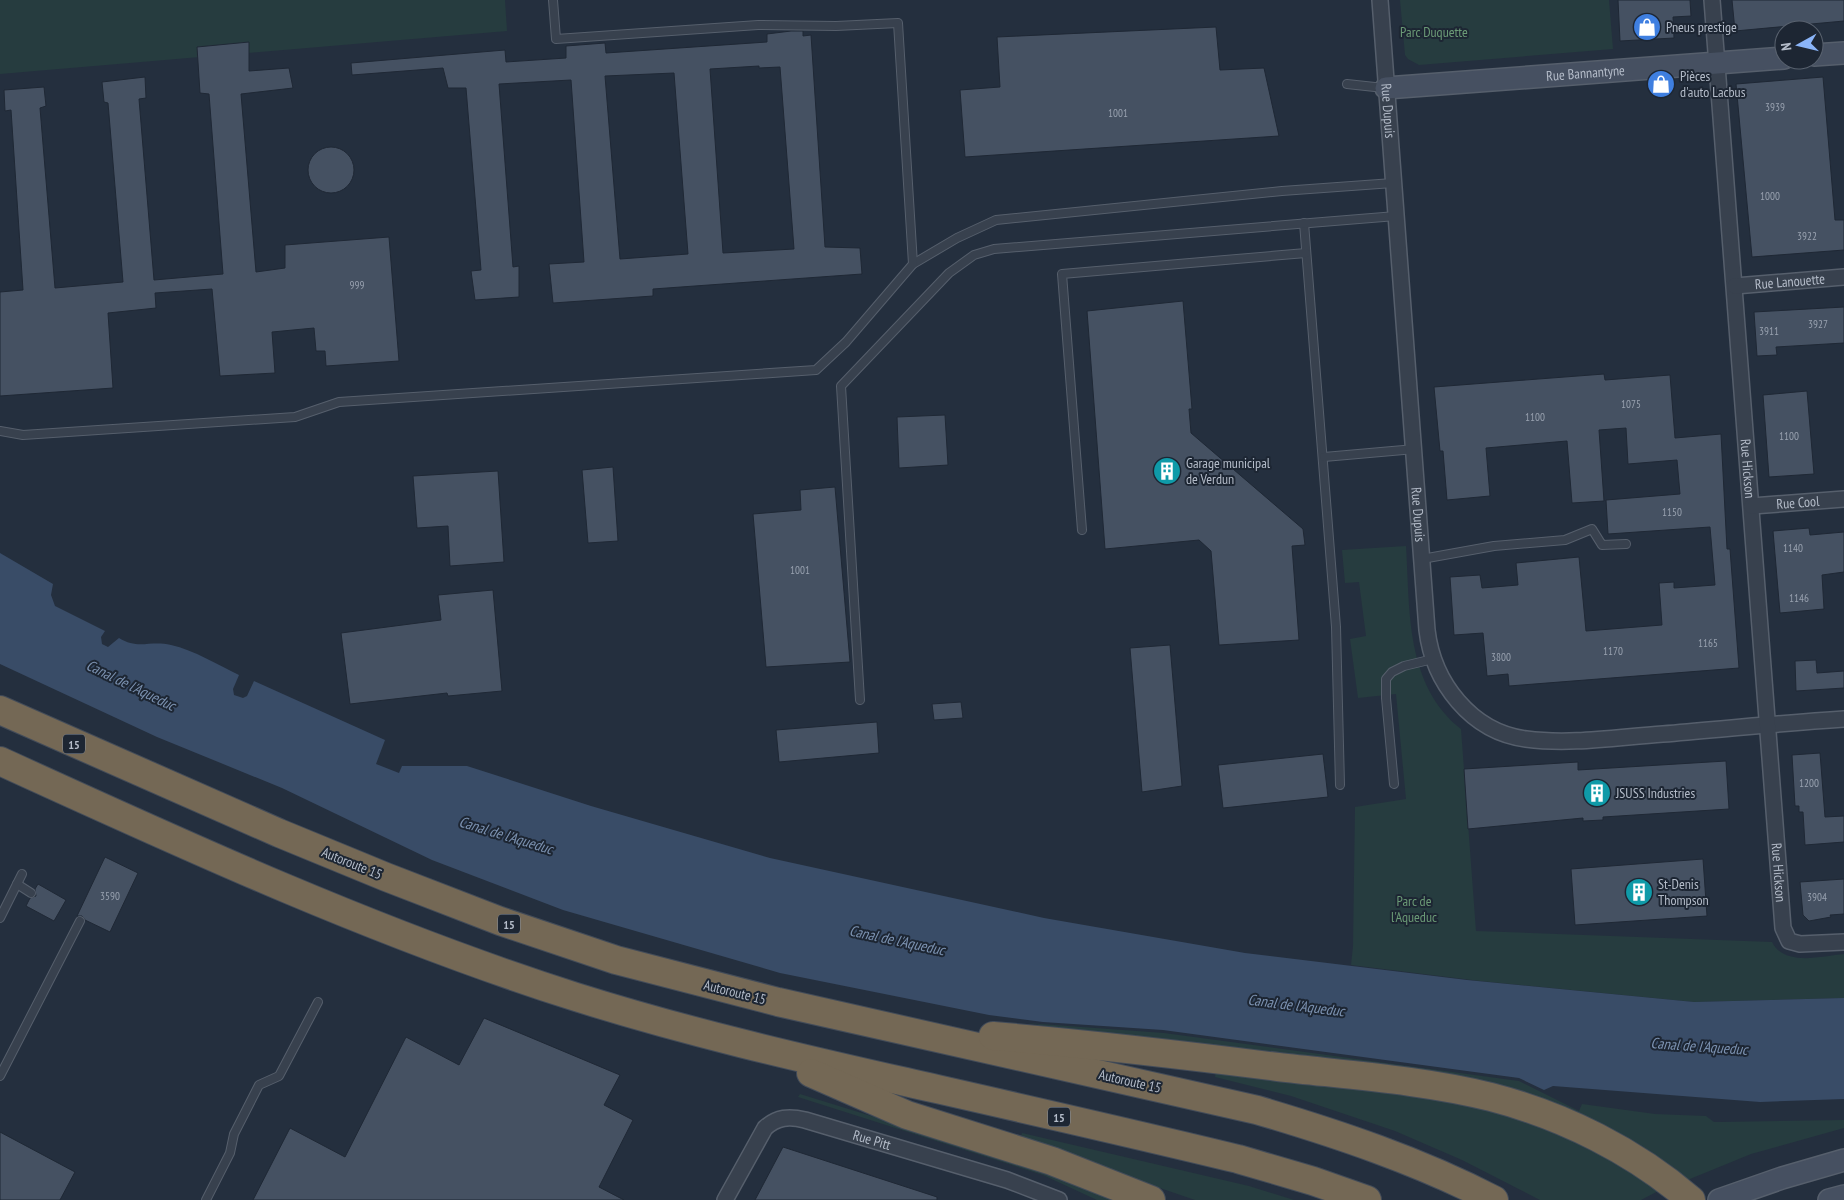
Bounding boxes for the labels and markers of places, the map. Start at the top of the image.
shop icon: Pneus prestige [1632,12,1662,42]
place label: Pneus prestige [1666,18,1737,36]
place label: Pièces d'auto Lacbus [1680,67,1746,101]
shop icon: Pièces d'auto Lacbus [1646,69,1676,99]
place label: Garage municipal de Verdun [1186,454,1271,488]
building icon: Garage municipal de Verdun [1152,456,1182,486]
building icon: JSUSS Industries [1582,778,1612,808]
place label: JSUSS Industries [1615,784,1695,802]
place label: St-Denis Thompson [1658,875,1709,909]
building icon: St-Denis Thompson [1624,877,1654,907]

